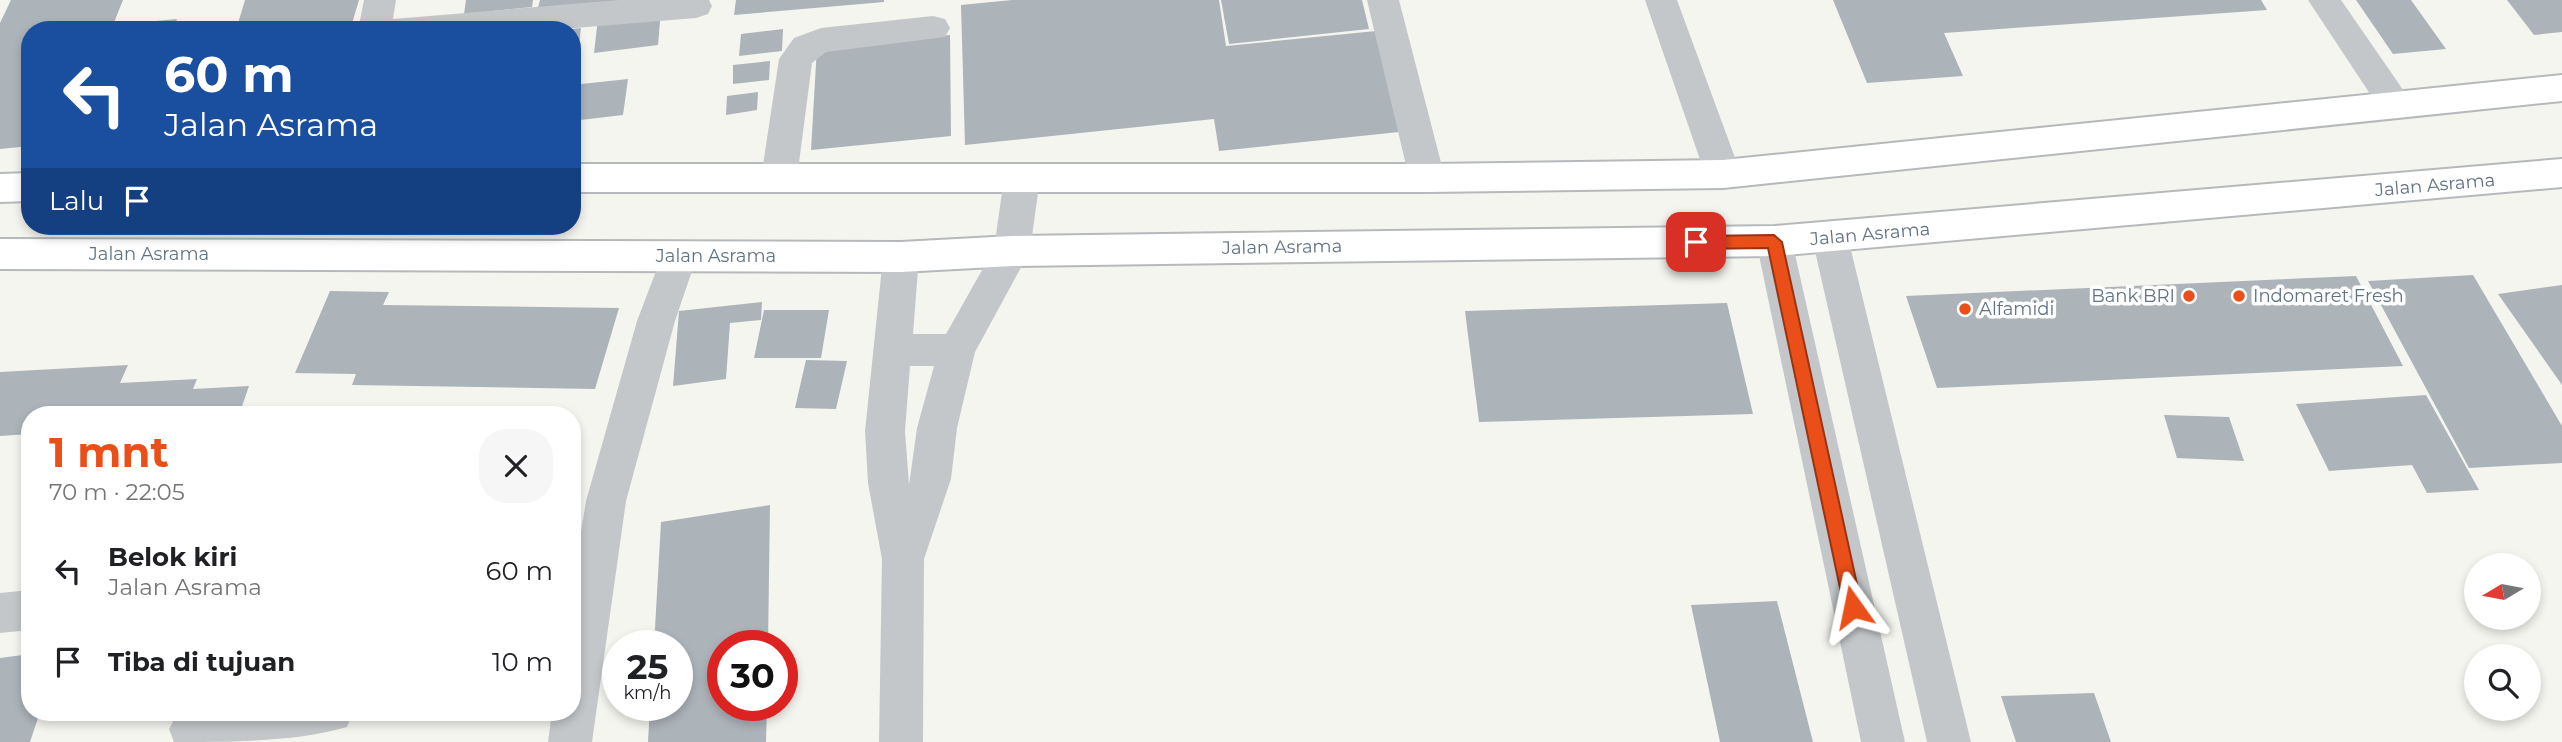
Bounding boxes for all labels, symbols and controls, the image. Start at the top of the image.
text: 60 m [164,45,294,104]
icon: left [49,49,140,140]
text: Jalan Asrama [164,105,378,144]
street label: Jalan Asrama [2373,169,2496,201]
icon: arrive [118,182,156,220]
text: Lalu [49,185,104,217]
pin [1666,212,1726,272]
street label: Jalan Asrama [1808,218,1931,250]
icon: arrive [1677,223,1715,261]
street label: Jalan Asrama [1221,235,1342,259]
street label: Jalan Asrama [88,243,209,265]
street label: Jalan Asrama [655,245,776,267]
place label: Bank BRI [2091,285,2175,307]
place label: Indomaret Fresh [2253,285,2404,307]
marker: Bank BRI [2181,288,2197,304]
marker: Indomaret Fresh [2231,288,2247,304]
place label: Alfamidi [1979,298,2054,320]
marker: Alfamidi [1957,301,1973,317]
text: 1 mnt [49,426,169,478]
button: close [479,429,553,503]
text: 70 m · 22:05 [49,478,185,506]
text: Belok kiri [108,541,237,573]
icon: left [49,552,87,590]
north arrow [2464,553,2541,630]
map controls [2464,553,2541,721]
text: 60 m [486,555,553,587]
position arrow [1816,570,1890,644]
text: Jalan Asrama [108,573,262,601]
speed limit sign: 30 [707,630,798,721]
icon: arrive [49,643,87,681]
button: search [2464,644,2541,721]
text: 25 [627,645,668,688]
text: Tiba di tujuan [108,646,295,678]
text: 10 m [492,646,553,678]
text: km/h [623,682,672,704]

